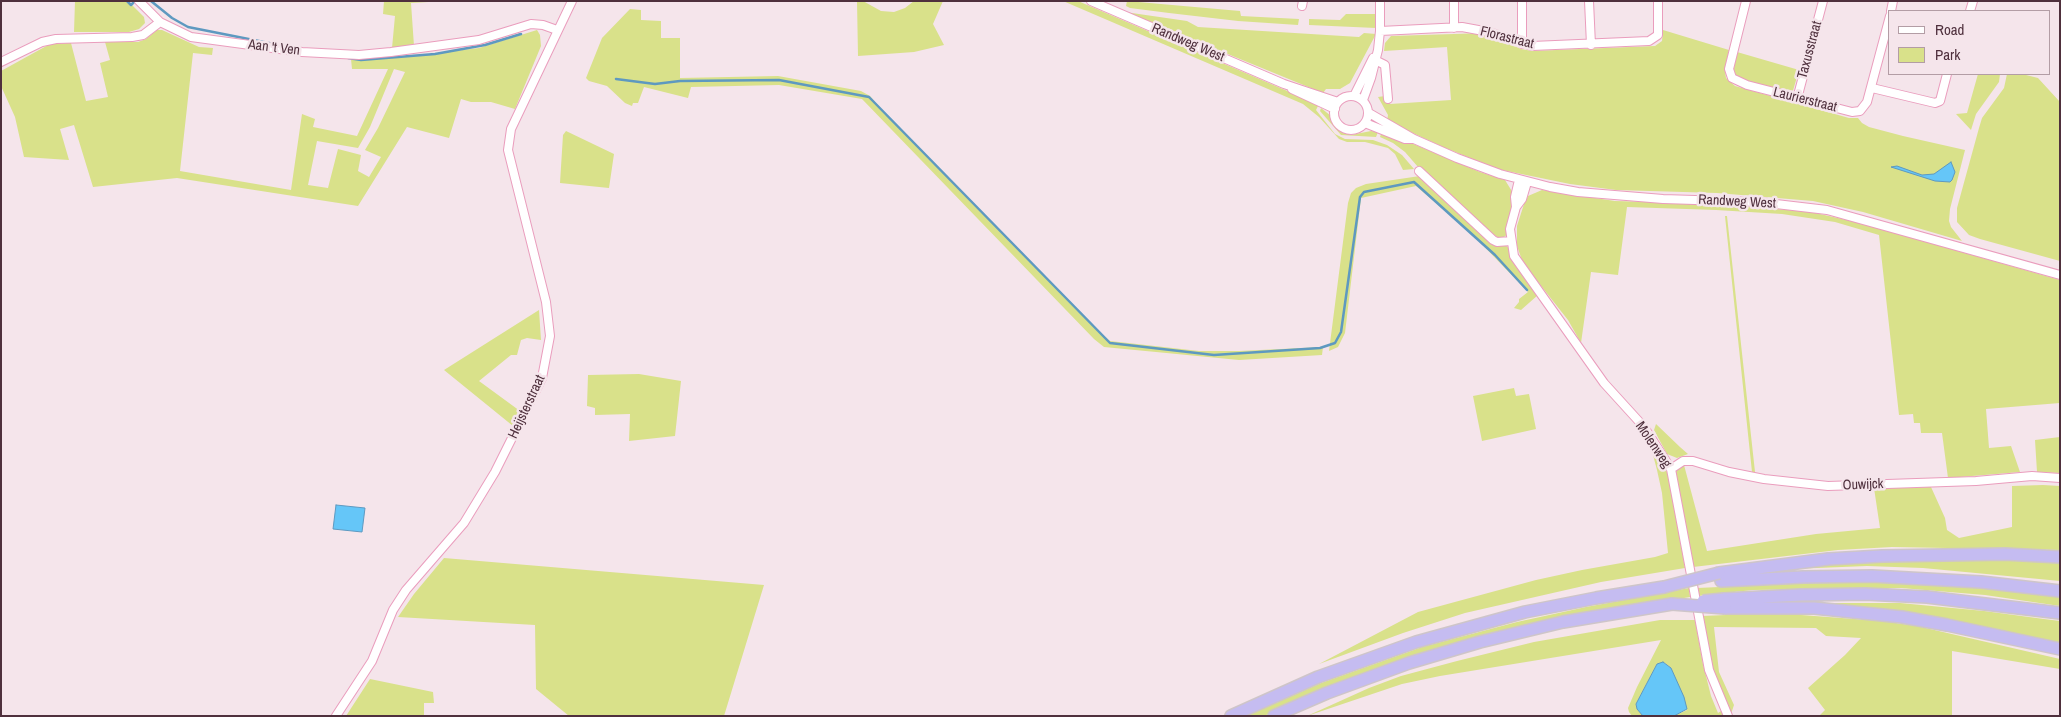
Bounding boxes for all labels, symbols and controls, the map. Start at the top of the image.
legend [1888,10,2051,75]
street label: Taxusstraat [1794,19,1826,81]
text: Road [1935,19,1964,40]
street label: Randweg West [1149,20,1227,66]
street label: Florastraat [1478,23,1536,53]
street label: Aan 't Ven [247,36,301,60]
text: Park [1935,44,1960,65]
street label: Laurierstraat [1771,84,1839,116]
street label: Randweg West [1698,192,1776,212]
street label: Heijsterstraat [505,373,549,441]
street label: Molenweg [1631,419,1675,471]
street label: Ouwijck [1842,476,1884,494]

